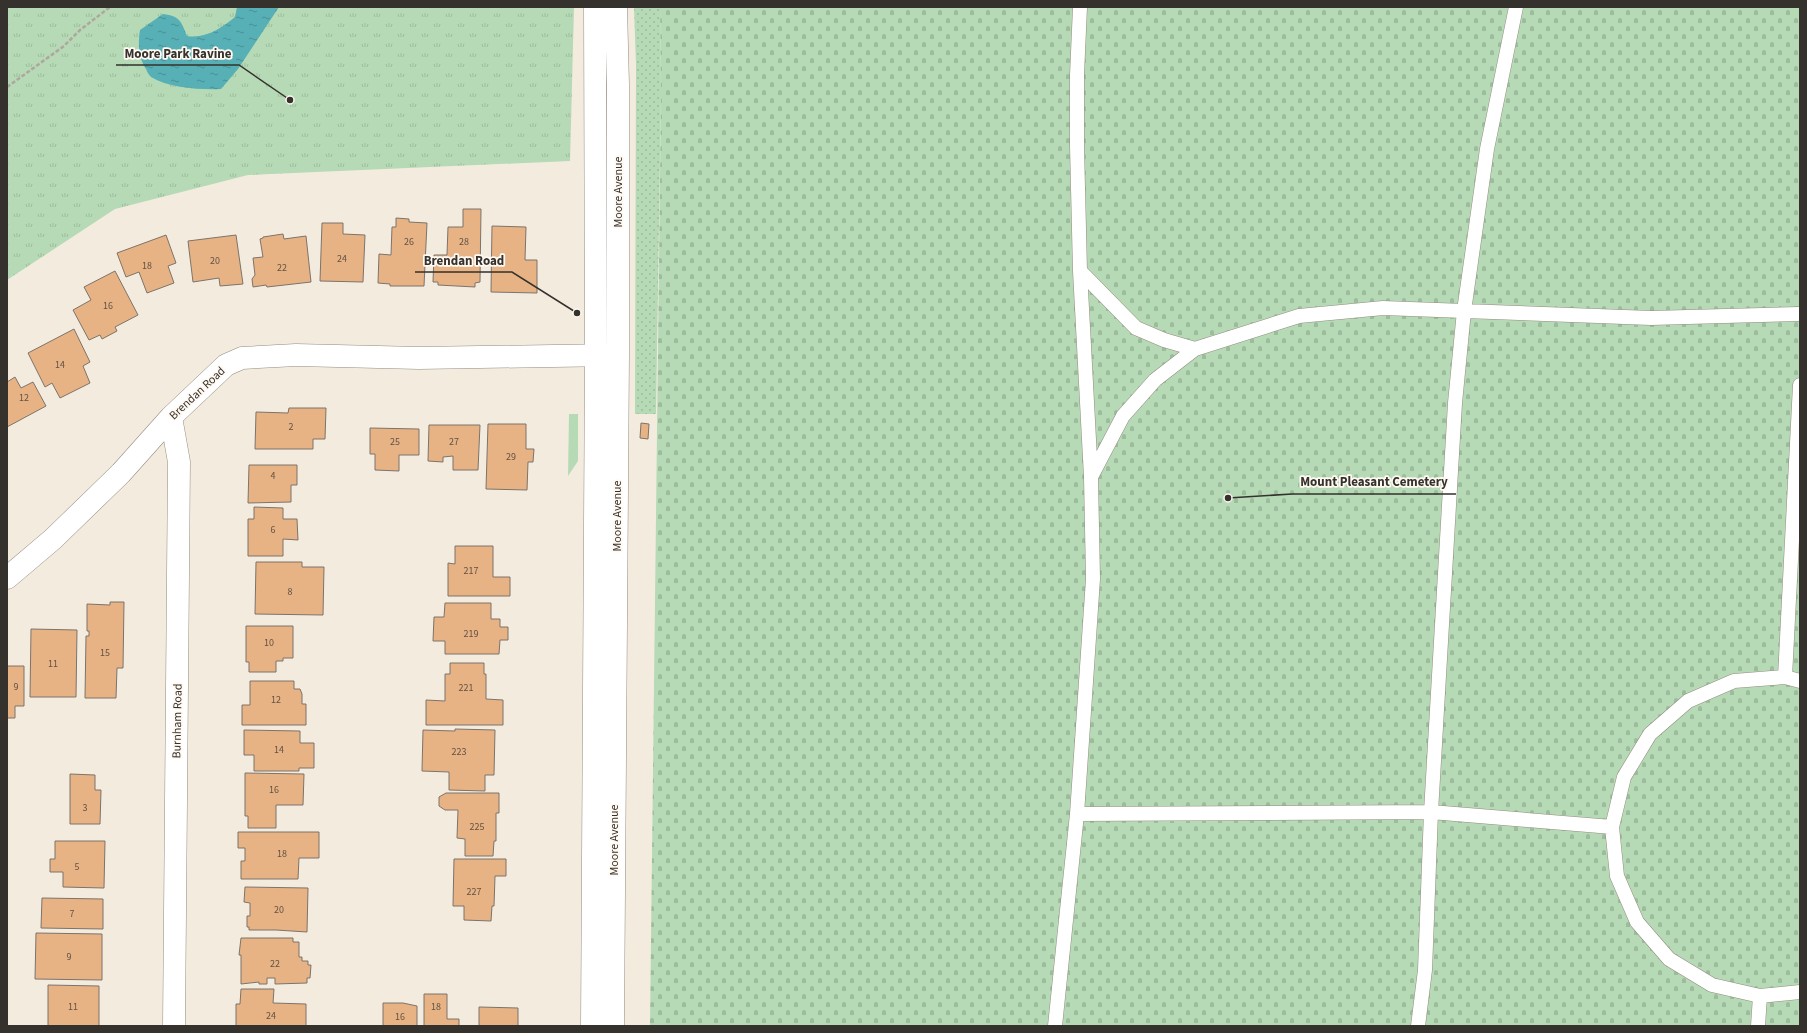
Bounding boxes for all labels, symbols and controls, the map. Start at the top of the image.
callout: Moore Park Ravine [116,40,239,65]
text: Moore Park Ravine [124,45,232,63]
street label: Moore Avenue [610,156,627,228]
house number: 26 [404,235,414,249]
house number: 28 [459,235,469,249]
callout: Brendan Road [415,247,512,272]
house number: 24 [337,252,347,266]
text: Brendan Road [424,252,504,270]
house number: 20 [210,254,220,268]
house number: 18 [142,259,152,273]
house number: 22 [277,261,287,275]
house number: 16 [103,299,113,313]
house number: 14 [55,358,65,372]
street label: Brendan Road [166,363,229,424]
house number: 12 [19,391,29,405]
house number: 2 [289,420,294,434]
house number: 25 [390,435,400,449]
house number: 27 [449,435,459,449]
house number: 29 [506,450,516,464]
house number: 4 [271,469,276,483]
callout: Mount Pleasant Cemetery [1292,469,1456,494]
text: Mount Pleasant Cemetery [1300,473,1448,491]
street label: Moore Avenue [609,480,626,552]
house number: 6 [271,523,276,537]
house number: 217 [464,564,478,578]
house number: 8 [288,585,293,599]
house number: 219 [464,627,478,641]
house number: 10 [264,636,274,650]
house number: 15 [100,646,110,660]
house number: 11 [48,657,58,671]
house number: 9 [14,680,19,694]
house number: 221 [459,681,473,695]
street label: Burnham Road [168,683,187,759]
house number: 12 [271,693,281,707]
house number: 14 [274,743,284,757]
house number: 223 [452,745,466,759]
house number: 16 [269,783,279,797]
house number: 3 [83,801,88,815]
street label: Moore Avenue [606,804,623,876]
house number: 225 [470,820,484,834]
house number: 18 [277,847,287,861]
house number: 5 [75,860,80,874]
house number: 227 [467,885,481,899]
house number: 20 [274,903,284,917]
house number: 7 [70,907,75,921]
house number: 9 [67,950,72,964]
house number: 22 [270,957,280,971]
house number: 11 [68,1000,78,1014]
house number: 18 [431,1000,441,1014]
house number: 24 [266,1009,276,1023]
house number: 16 [395,1010,405,1024]

